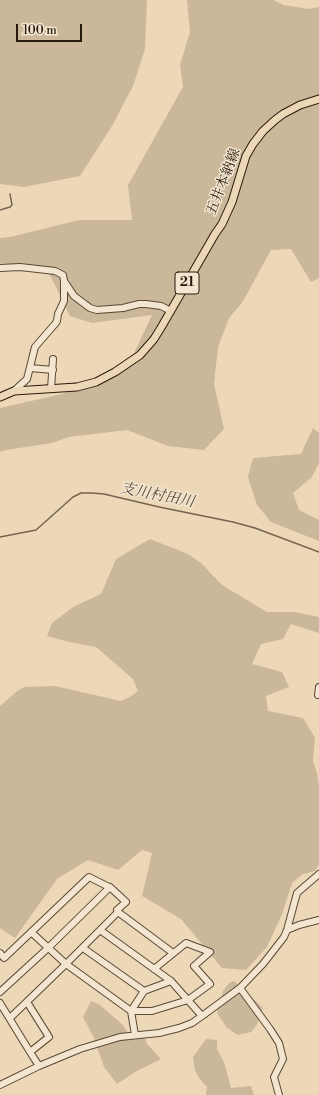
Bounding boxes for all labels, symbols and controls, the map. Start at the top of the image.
scale bar [18,16,84,42]
text: 100 m [23,23,57,38]
street label: 五井本納線 [204,146,244,218]
road number: 21 [175,272,199,294]
water label: 支川村田川 [118,480,196,512]

